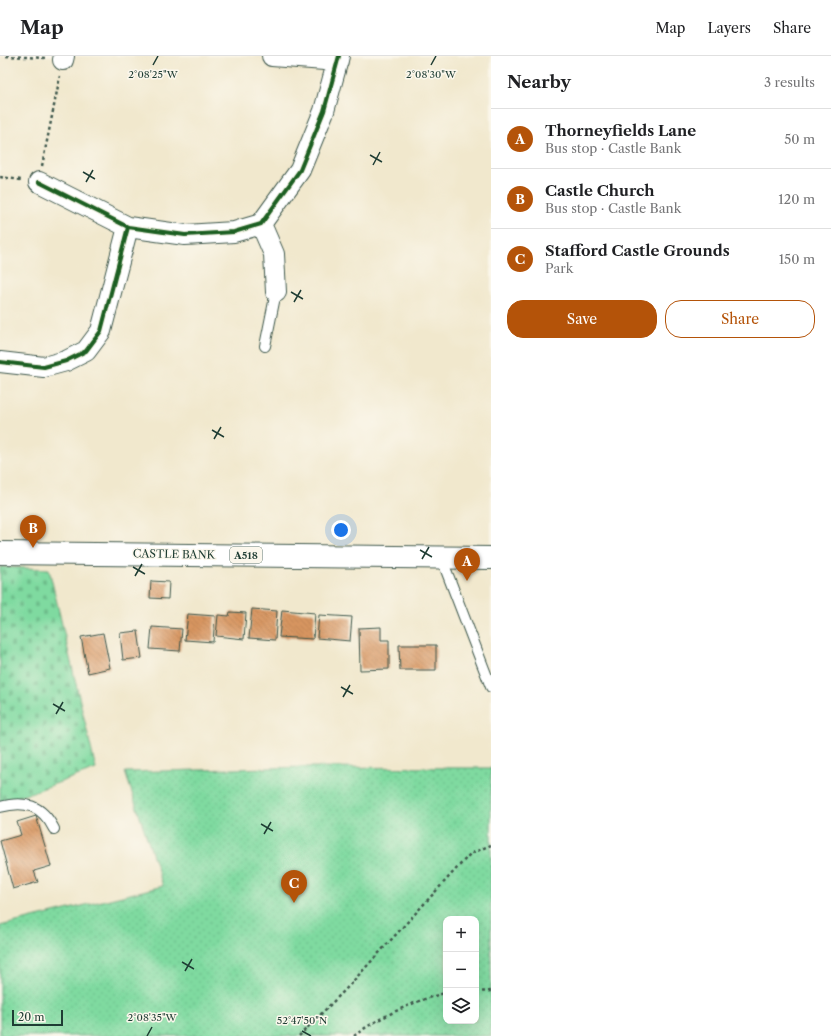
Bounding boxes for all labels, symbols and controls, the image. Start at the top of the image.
text: Map [20,16,64,39]
text: Map [655,19,685,37]
text: Layers [707,19,751,37]
text: Share [773,19,811,37]
text: 2°08'25"W [128,68,179,81]
text: 2°08'30"W [406,68,457,81]
text: Nearby [507,72,571,92]
text: 3 results [764,74,815,90]
text: Thorneyfields Lane [545,121,696,140]
text: A [515,131,525,147]
text: 50 m [784,131,815,147]
text: Bus stop · Castle Bank [545,140,681,156]
text: Castle Church [545,181,655,200]
text: B [515,191,525,207]
text: 120 m [778,191,815,207]
text: Bus stop · Castle Bank [545,200,681,216]
text: Stafford Castle Grounds [545,241,730,260]
text: C [515,251,525,267]
text: 150 m [779,251,815,267]
text: Park [545,260,573,276]
button: Save [507,300,657,338]
button: Share [665,300,815,338]
pin: B [20,515,46,548]
your location [331,520,351,540]
street label: CASTLE BANK [133,546,216,562]
road number: A518 [230,547,262,563]
pin: A [454,548,480,581]
pin: C [281,870,307,903]
map controls [443,916,479,1024]
button: + [443,916,479,952]
button: − [443,952,479,988]
button: layers [443,988,479,1024]
scale bar [12,1008,63,1027]
text: 20 m [18,1010,44,1024]
text: 2°08'35"W [127,1011,178,1024]
text: 52°47'50"N [277,1014,327,1027]

